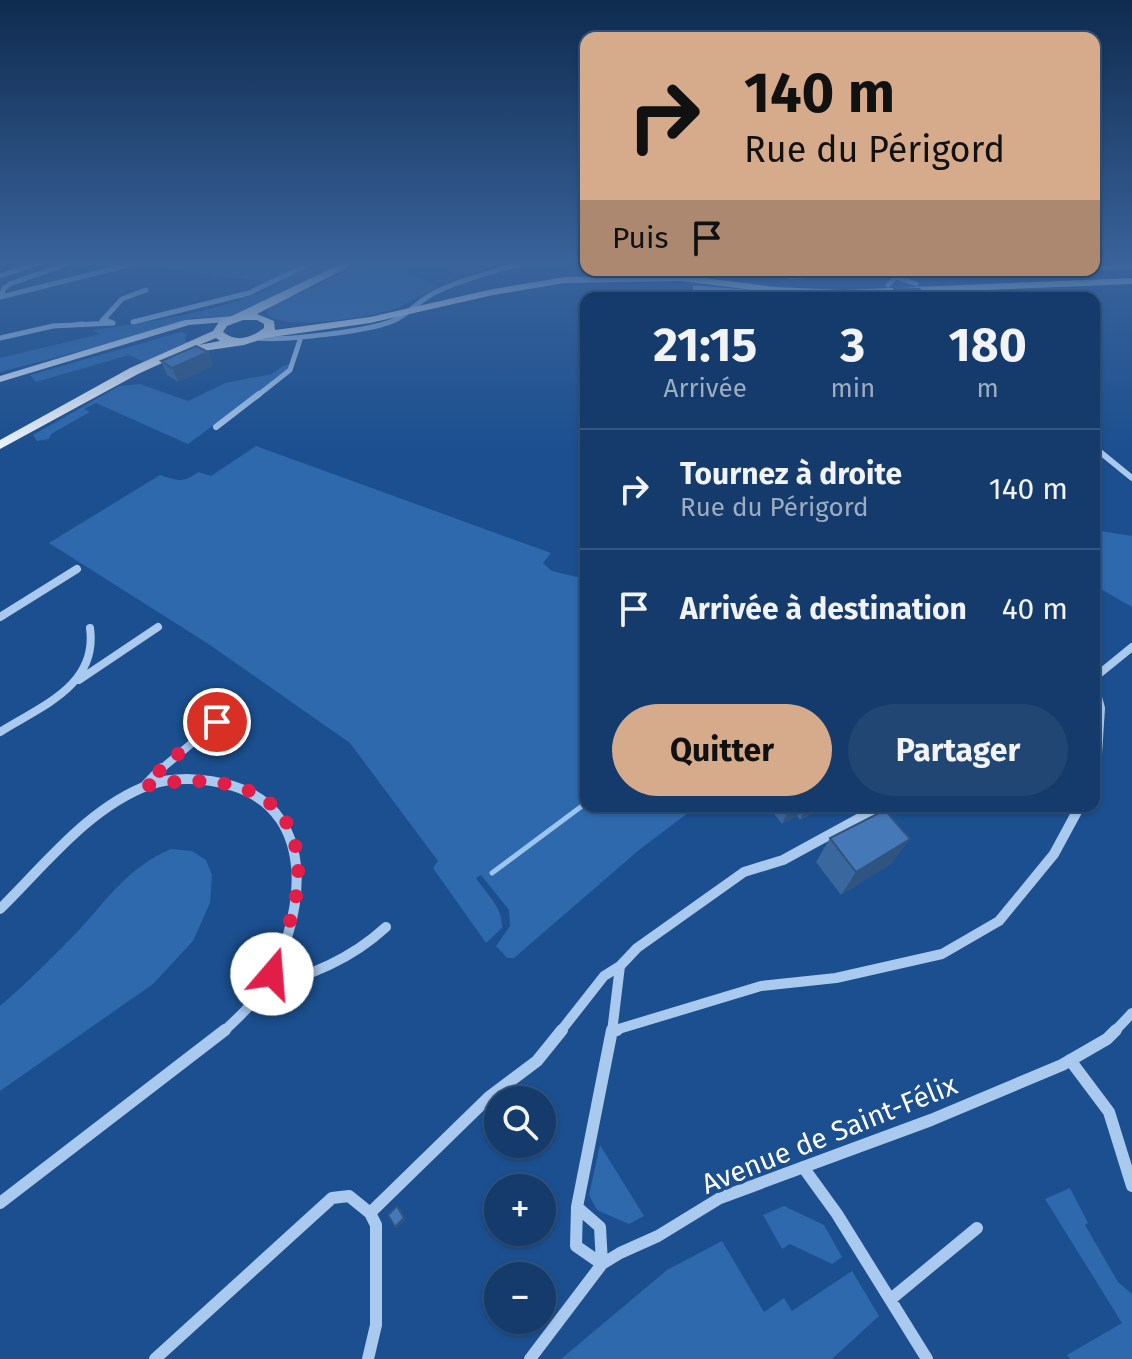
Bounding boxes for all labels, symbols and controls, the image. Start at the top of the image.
text: 140 m [744,60,895,127]
icon: right [612,64,716,168]
text: Rue du Périgord [744,128,1005,172]
icon: arrive [685,216,729,260]
text: Puis [612,220,669,256]
text: 21:15 [653,316,757,374]
text: 3 [840,316,865,374]
text: 180 [948,316,1027,374]
text: Arrivée [664,373,747,404]
text: min [830,373,875,404]
text: m [976,373,999,404]
text: Tournez à droite [680,456,902,492]
icon: right [612,467,656,511]
text: 140 m [989,471,1068,507]
text: Rue du Périgord [680,492,868,523]
icon: arrive [612,587,656,631]
text: Arrivée à destination [680,591,967,627]
text: 40 m [1002,591,1068,627]
pin [183,688,251,756]
icon: arrive [195,700,239,744]
button: Quitter [612,704,832,796]
button: Partager [848,704,1068,796]
position arrow [230,932,314,1016]
street label: Avenue de Saint-Félix [697,1068,962,1201]
map controls [484,1086,556,1334]
button: search [484,1086,556,1158]
button: + [484,1174,556,1246]
button: − [484,1262,556,1334]

